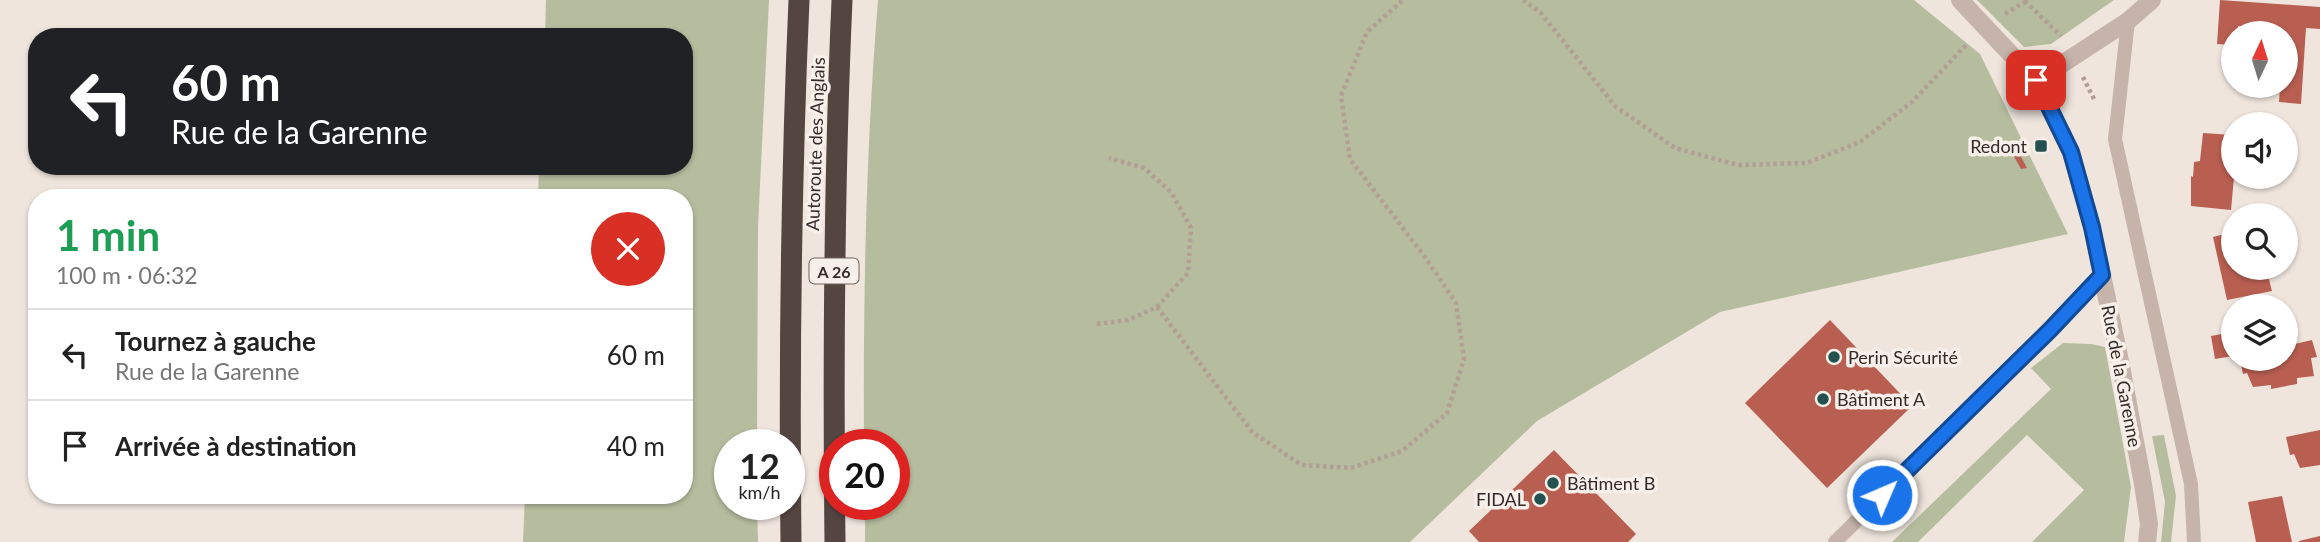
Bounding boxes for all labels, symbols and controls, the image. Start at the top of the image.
north arrow [2221,21,2298,98]
map controls [2221,21,2298,371]
pin [2006,50,2066,110]
text: 60 m [171,53,281,111]
icon: left [56,56,147,147]
street label: Autoroute des Anglais [801,57,829,231]
icon: arrive [2017,61,2055,99]
text: Rue de la Garenne [171,112,428,151]
button: sound [2221,112,2298,189]
place label: Redont [1970,135,2028,157]
marker: Redont [2033,138,2049,154]
button: search [2221,203,2298,280]
text: 1 min [56,210,160,260]
button: close [591,212,665,286]
road number: A 26 [810,258,858,284]
text: 100 m · 06:32 [56,261,198,289]
button: layers [2221,294,2298,371]
street label: Rue de la Garenne [2097,303,2147,449]
text: Tournez à gauche [115,325,316,357]
icon: left [56,336,94,374]
text: 60 m [607,339,665,371]
place label: Perin Sécurité [1848,346,1958,368]
marker: Perin Sécurité [1826,349,1842,365]
text: Rue de la Garenne [115,357,299,385]
place label: Bâtiment A [1837,388,1926,410]
marker: Bâtiment A [1815,391,1831,407]
icon: arrive [56,427,94,465]
speed limit sign: 20 [819,429,910,520]
text: Arrivée à destination [115,430,357,462]
text: 40 m [607,430,665,462]
text: 12 [739,444,780,486]
position arrow [1845,458,1919,532]
place label: Bâtiment B [1567,472,1655,494]
marker: Bâtiment B [1545,475,1561,491]
text: km/h [738,481,781,503]
place label: FIDAL [1476,488,1526,510]
marker: FIDAL [1532,491,1548,507]

